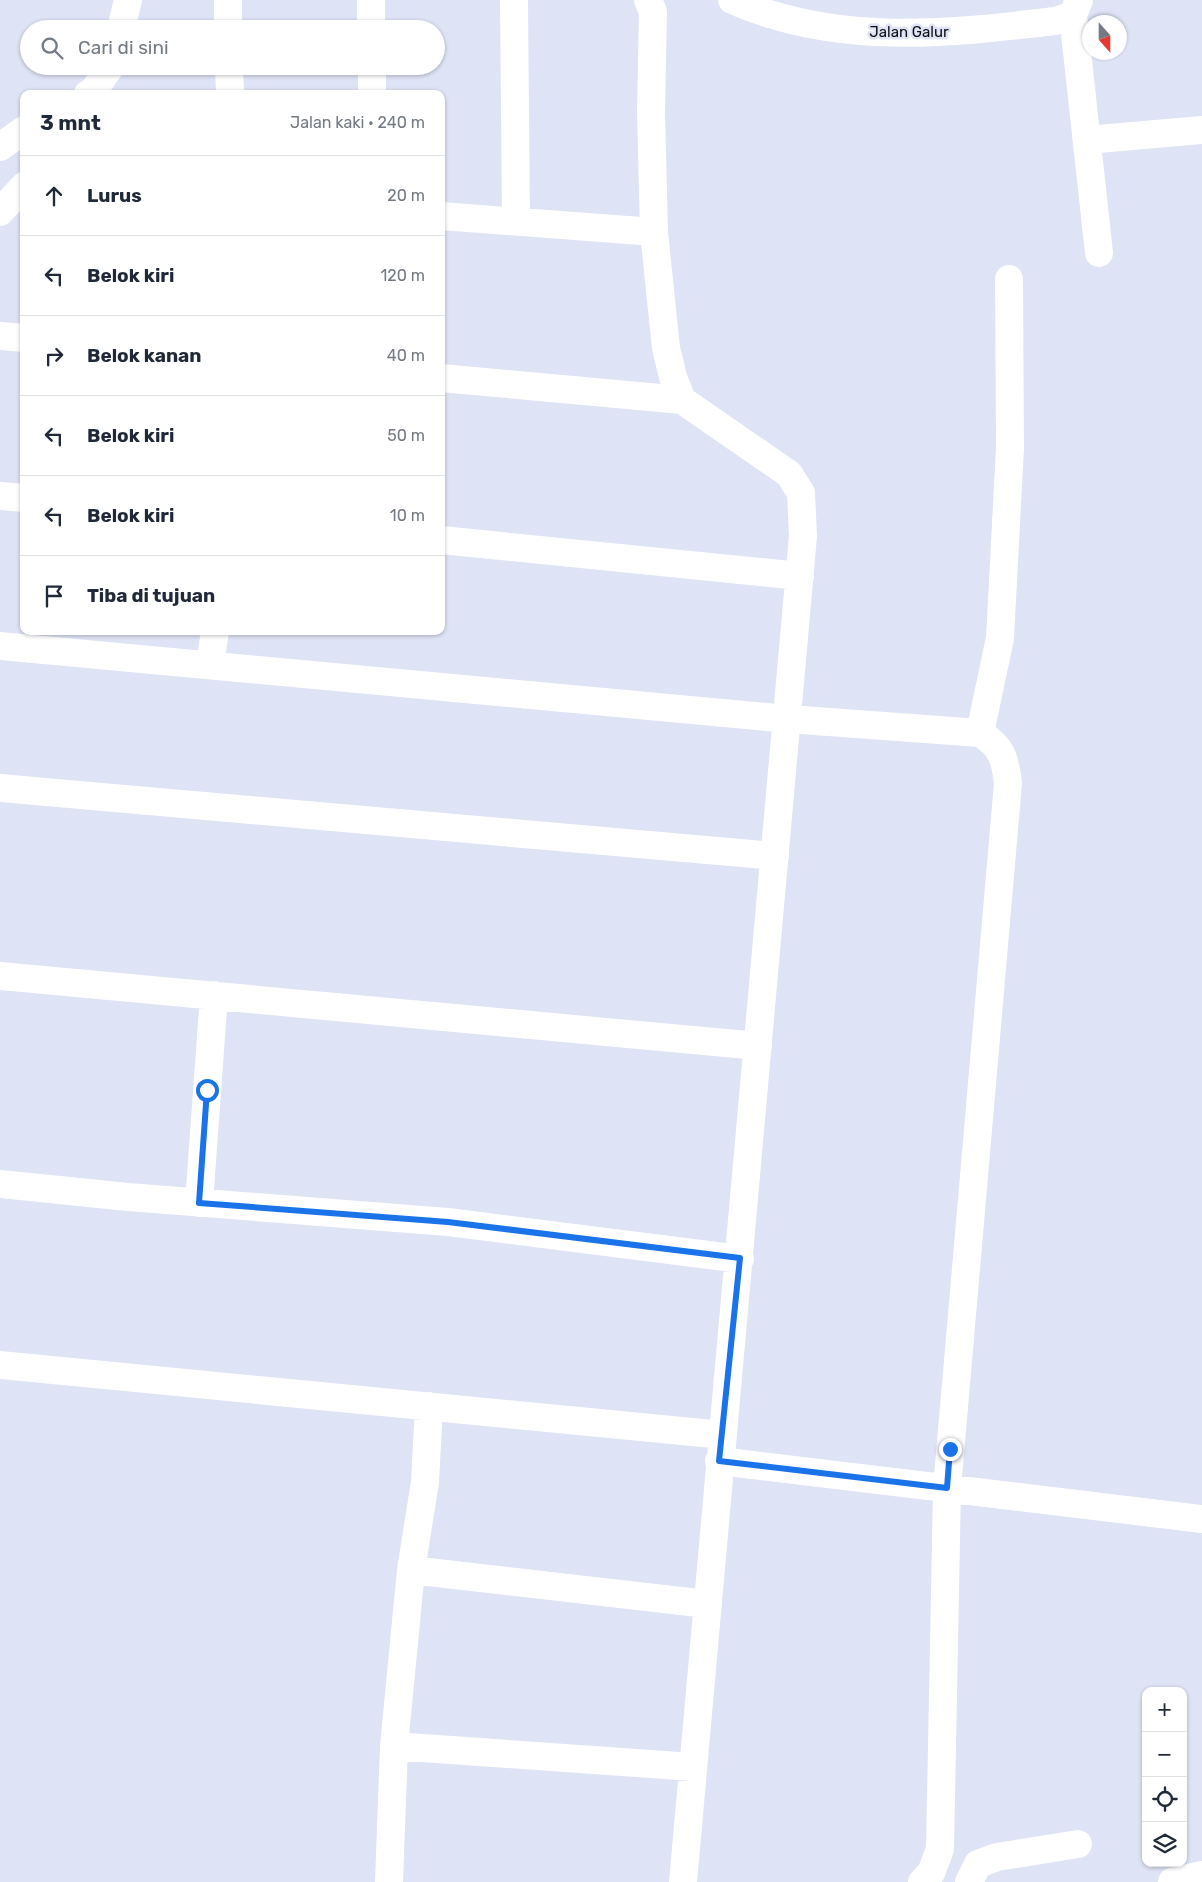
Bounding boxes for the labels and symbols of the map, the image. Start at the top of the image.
north arrow [1082,15,1127,60]
street label: Jalan Galur [869,23,949,41]
route start [196,1079,219,1102]
route end [939,1438,962,1461]

